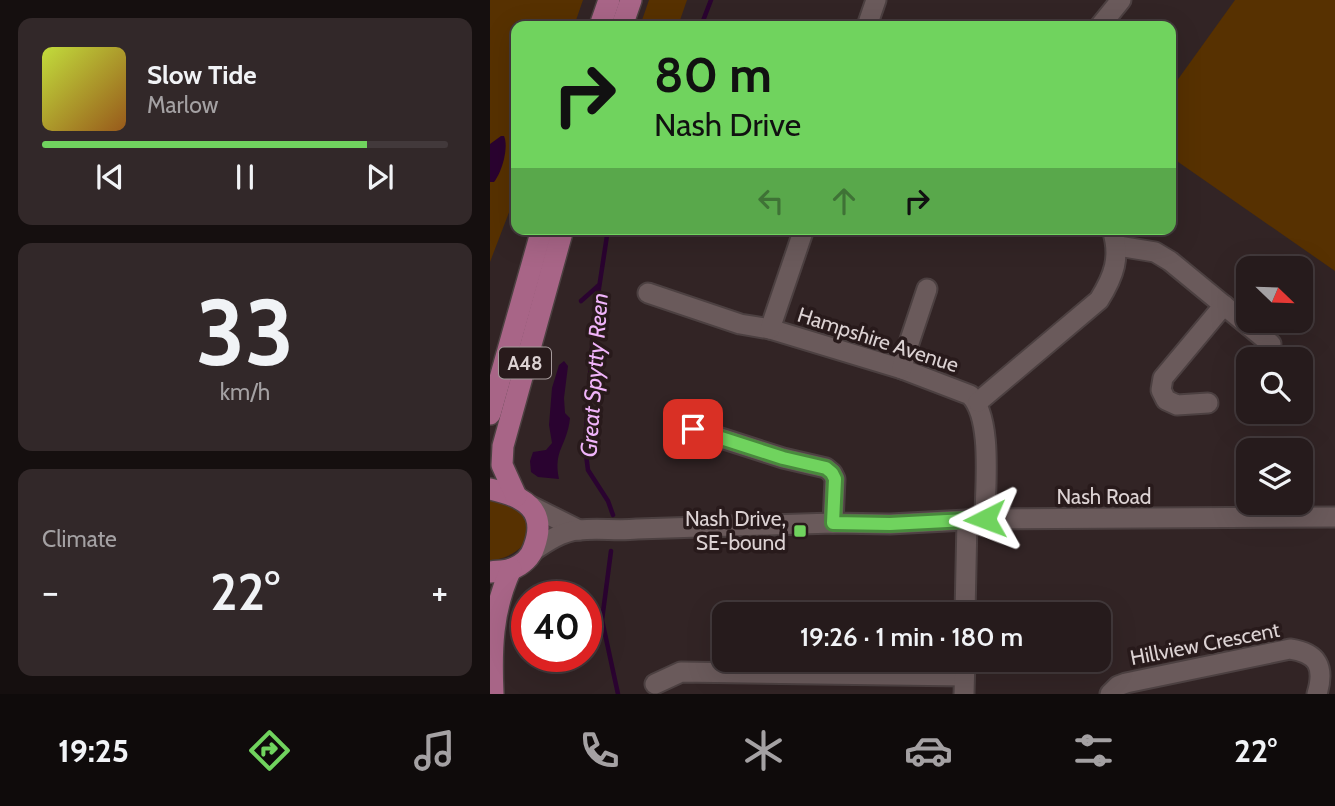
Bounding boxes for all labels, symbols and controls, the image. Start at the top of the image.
text: 80 m [654,45,772,104]
icon: right [539,49,630,140]
text: Slow Tide [147,59,257,91]
text: Marlow [147,91,218,119]
text: Nash Drive [654,105,801,144]
icon: previous [91,158,129,196]
icon: pause [226,158,264,196]
icon: next [361,158,399,196]
icon: left [752,182,790,220]
icon: ahead [825,182,863,220]
icon: right [898,182,936,220]
north arrow [1236,256,1312,332]
map controls [1236,256,1313,515]
text: 33 [196,277,294,388]
water label: Great Spytty Reen [574,292,614,458]
street label: Hampshire Avenue [795,302,962,377]
button: search [1236,347,1313,424]
road number: A48 [499,348,551,378]
text: km/h [220,378,270,406]
pin [663,399,723,459]
icon: arrive [674,410,712,448]
button: layers [1236,438,1313,515]
position arrow [948,482,1022,556]
street label: Nash Road [1056,484,1152,509]
place label: Nash Drive, SE-bound [685,506,786,555]
marker: Nash Drive, SE-bound [792,523,808,539]
text: Climate [42,525,117,553]
text: 22° [210,560,280,623]
text: − [42,568,59,615]
text: + [431,568,448,615]
speed limit sign: 40 [511,581,602,672]
street label: Hillview Crescent [1128,617,1282,670]
text: 19:26 · 1 min · 180 m [800,621,1023,653]
icon: directions [245,726,294,775]
icon: music [410,726,459,775]
icon: phone [575,726,624,775]
icon: climate [739,726,788,775]
icon: car [904,726,953,775]
icon: filters [1069,726,1118,775]
text: 19:25 [58,731,129,770]
text: 22° [1234,731,1277,770]

